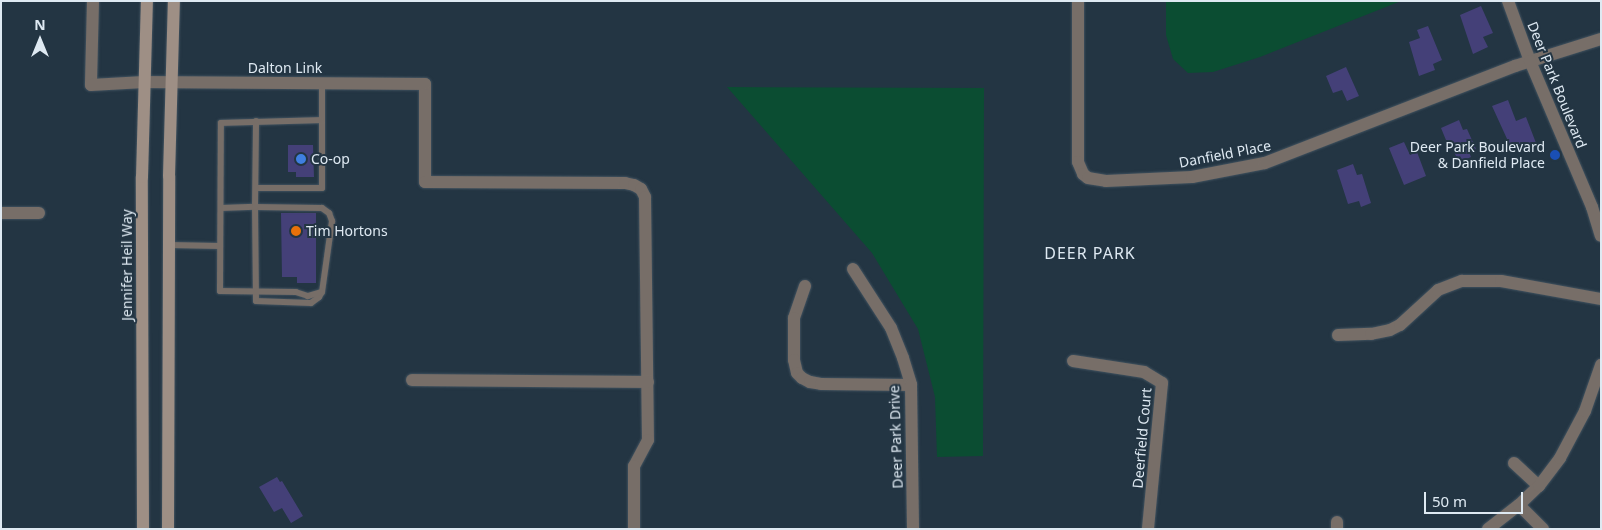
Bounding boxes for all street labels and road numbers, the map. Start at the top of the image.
street label: Deer Park Boulevard [1524,19,1590,151]
street label: Dalton Link [248,60,322,76]
street label: Danfield Place [1178,137,1272,171]
street label: Jennifer Heil Way [119,209,135,321]
street label: Deer Park Drive [886,385,906,489]
street label: Deerfield Court [1129,387,1155,489]

